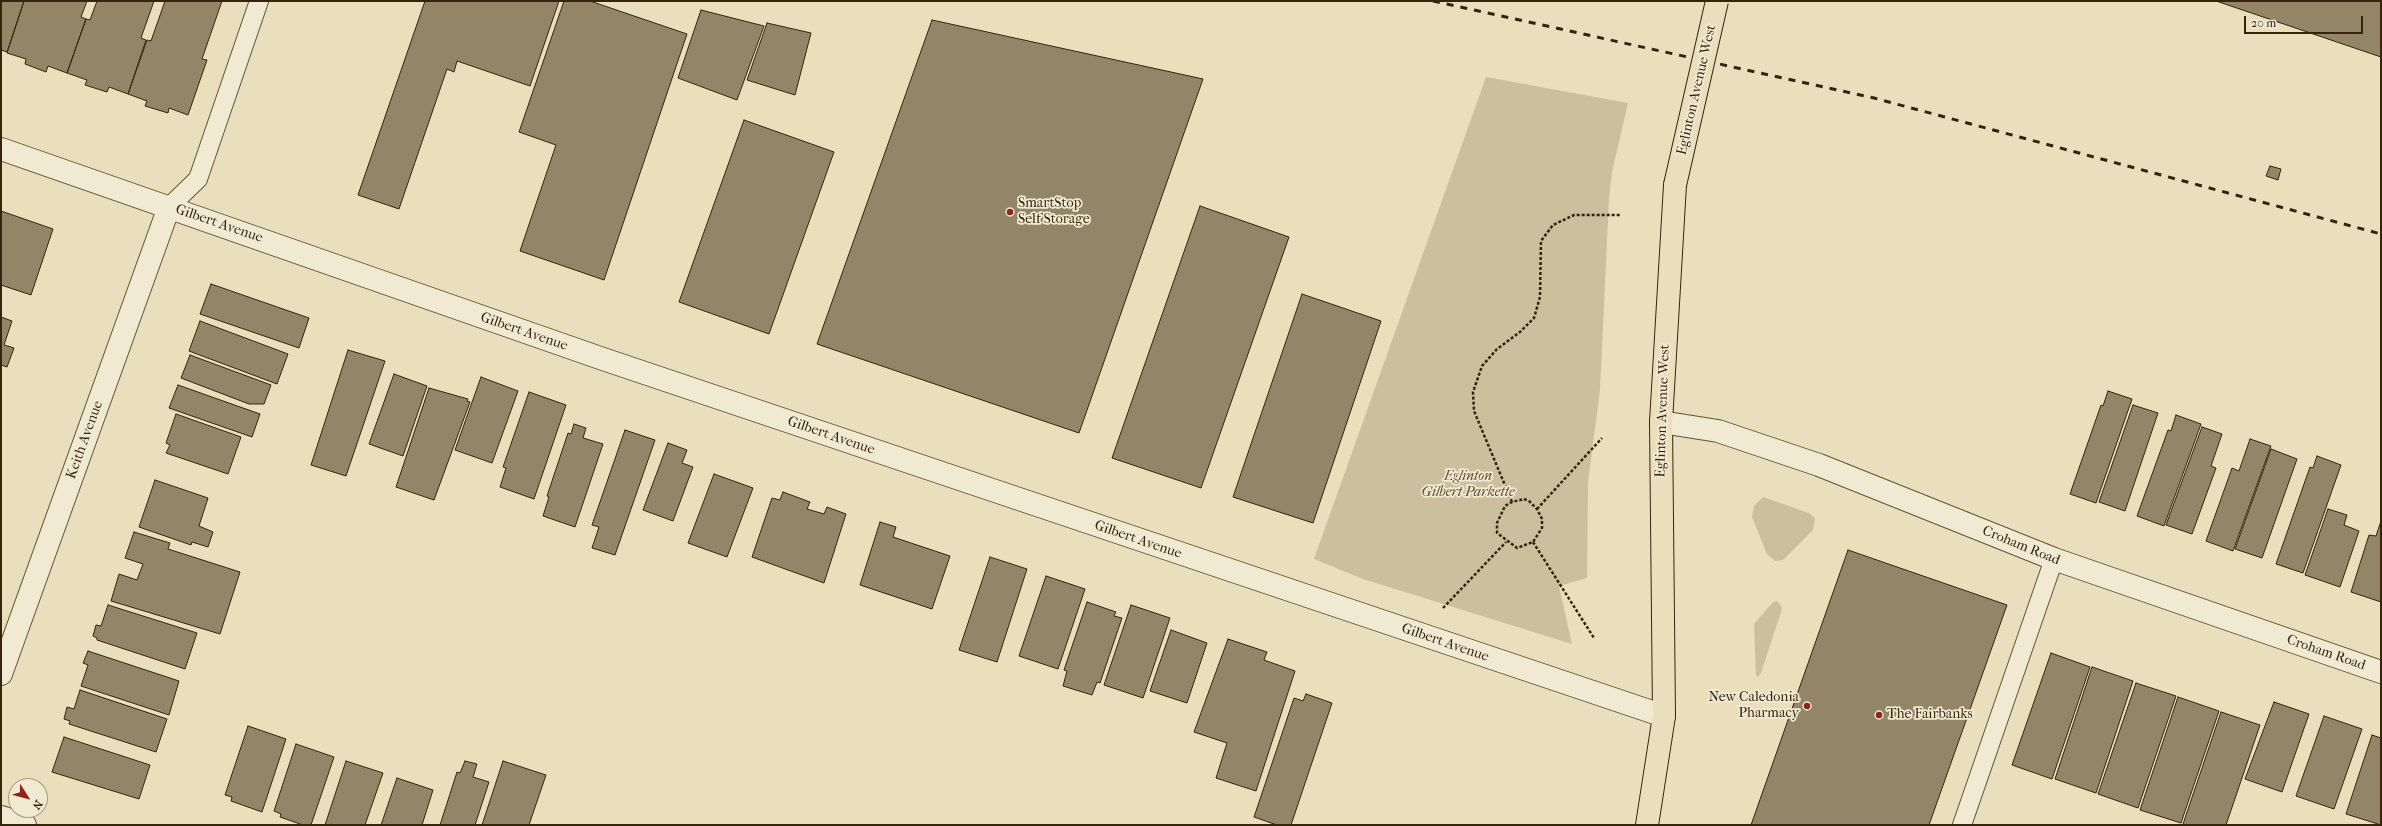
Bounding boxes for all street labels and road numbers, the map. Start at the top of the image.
street label: Eglinton Avenue West [1674,23,1720,157]
street label: Gilbert Avenue [173,201,265,247]
street label: Gilbert Avenue [478,309,570,355]
street label: Eglinton Avenue West [1652,344,1674,478]
street label: Keith Avenue [63,399,107,481]
street label: Gilbert Avenue [785,413,877,459]
street label: Gilbert Avenue [1092,517,1184,563]
street label: Croham Road [1980,523,2062,569]
street label: Gilbert Avenue [1399,620,1491,666]
street label: Croham Road [2284,632,2368,674]

